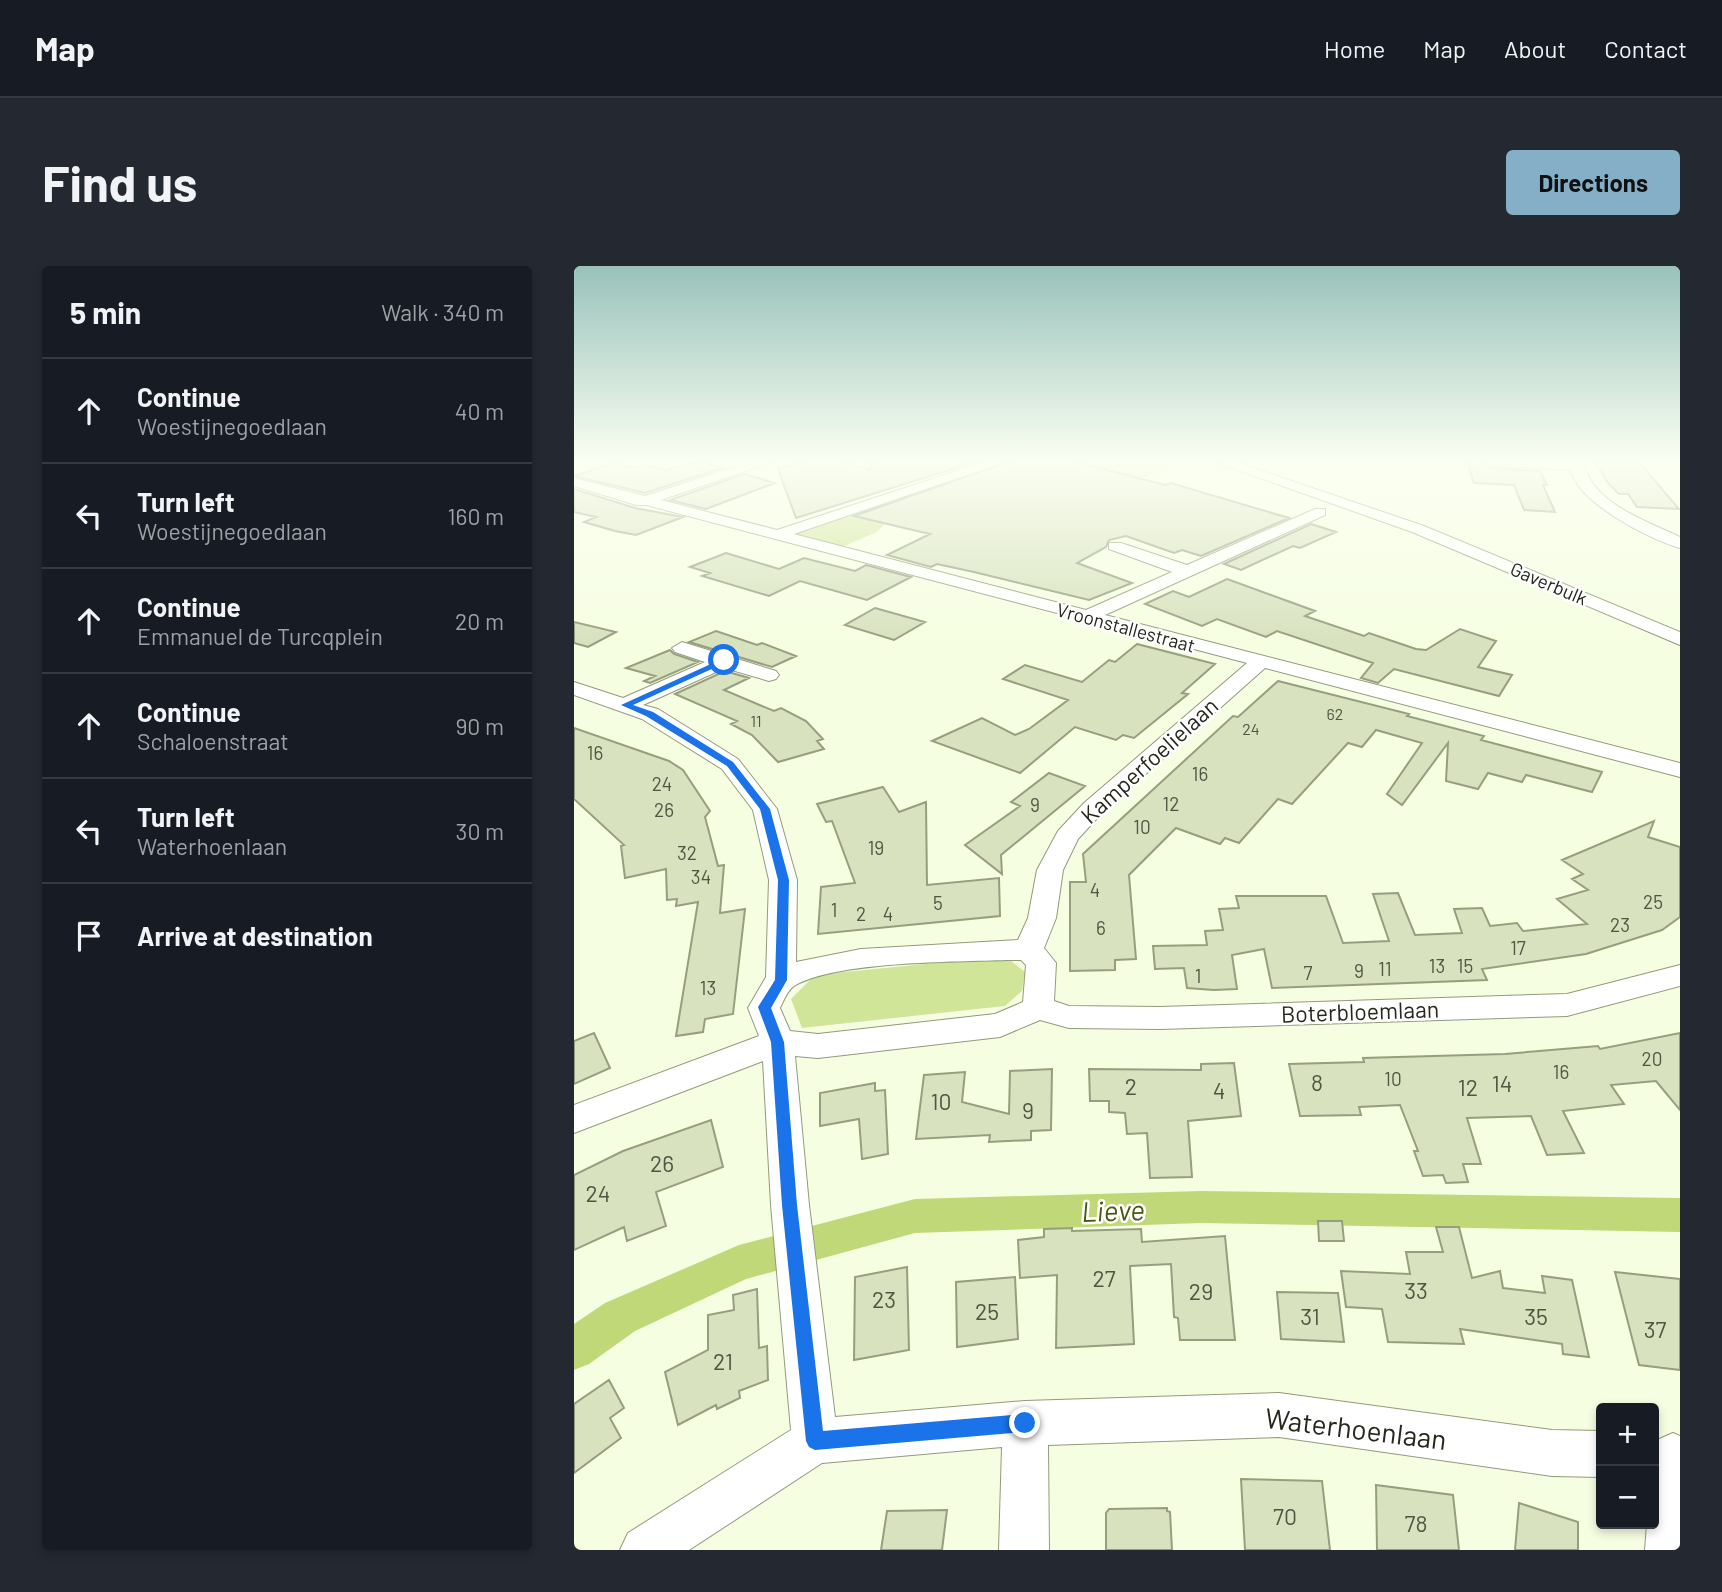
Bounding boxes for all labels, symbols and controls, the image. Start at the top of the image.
text: Map [35,28,95,68]
text: Home [1324,34,1385,63]
text: Map [1423,34,1466,63]
text: About [1504,34,1566,63]
text: Contact [1604,34,1687,63]
button: Directions [1506,150,1680,215]
text: Find us [42,153,197,212]
text: 5 min [70,294,141,330]
text: Walk · 340 m [381,298,504,326]
text: Continue [137,381,241,412]
icon: ahead [70,392,108,430]
text: 40 m [455,397,504,425]
text: Woestijnegoedlaan [137,412,327,440]
text: Turn left [137,486,235,517]
icon: left [70,497,108,535]
text: 160 m [447,502,504,530]
text: Woestijnegoedlaan [137,517,327,545]
street label: Gaverbulk [1507,557,1591,609]
text: Continue [137,591,241,622]
street label: Vroonstallestraat [1054,597,1198,657]
icon: ahead [70,602,108,640]
text: 20 m [455,607,504,635]
text: Emmanuel de Turcqplein [137,622,383,650]
route start [708,644,739,675]
street label: Kamperfoelielaan [1075,691,1223,829]
text: Continue [137,696,241,727]
house number: 62 [1327,704,1343,723]
icon: ahead [70,707,108,745]
house number: 11 [750,711,762,730]
text: 90 m [455,712,504,740]
house number: 24 [1242,719,1260,738]
text: Schaloenstraat [137,727,289,755]
house number: 16 [587,741,603,764]
house number: 16 [1192,762,1208,785]
house number: 24 [652,772,672,795]
house number: 12 [1163,792,1179,815]
house number: 9 [1030,793,1040,816]
house number: 26 [654,798,674,821]
text: Turn left [137,801,235,832]
icon: left [70,812,108,850]
house number: 10 [1133,815,1151,838]
text: 30 m [456,817,504,845]
text: Waterhoenlaan [137,832,287,860]
house number: 19 [868,836,884,859]
house number: 32 [677,841,697,864]
house number: 34 [691,865,711,888]
house number: 4 [1090,878,1100,901]
house number: 25 [1643,890,1663,913]
house number: 5 [933,891,943,914]
house number: 1 [831,898,837,921]
house number: 2 [856,902,866,925]
house number: 4 [883,902,893,925]
house number: 23 [1610,913,1630,936]
house number: 6 [1096,916,1106,939]
icon: arrive [70,917,108,955]
text: Arrive at destination [137,920,373,951]
house number: 17 [1510,936,1526,959]
house number: 13 [1429,954,1445,977]
house number: 15 [1457,954,1473,977]
house number: 11 [1378,957,1392,980]
house number: 9 [1354,959,1364,982]
house number: 7 [1304,961,1313,984]
house number: 1 [1195,964,1201,987]
house number: 13 [700,976,716,999]
street label: Boterbloemlaan [1280,994,1440,1028]
house number: 20 [1642,1047,1662,1070]
house number: 16 [1553,1060,1569,1083]
house number: 10 [1384,1067,1402,1090]
house number: 8 [1311,1068,1323,1096]
house number: 14 [1492,1069,1512,1097]
house number: 2 [1125,1072,1137,1100]
house number: 12 [1458,1073,1478,1101]
house number: 4 [1213,1076,1225,1104]
house number: 10 [930,1087,952,1115]
house number: 9 [1022,1096,1034,1124]
house number: 26 [650,1149,674,1177]
house number: 24 [585,1179,611,1207]
water label: Lieve [1081,1192,1145,1228]
house number: 27 [1092,1264,1116,1292]
house number: 33 [1404,1276,1428,1304]
house number: 29 [1189,1277,1213,1305]
house number: 23 [872,1285,896,1313]
house number: 25 [975,1297,999,1325]
house number: 31 [1300,1302,1320,1330]
house number: 35 [1524,1302,1548,1330]
house number: 37 [1644,1315,1666,1343]
house number: 21 [713,1347,733,1375]
street label: Waterhoenlaan [1263,1400,1449,1456]
map controls [1596,1403,1659,1529]
button: + [1596,1403,1659,1466]
route end [1009,1407,1040,1438]
button: − [1596,1466,1659,1529]
house number: 70 [1273,1502,1297,1530]
house number: 78 [1405,1509,1427,1537]

